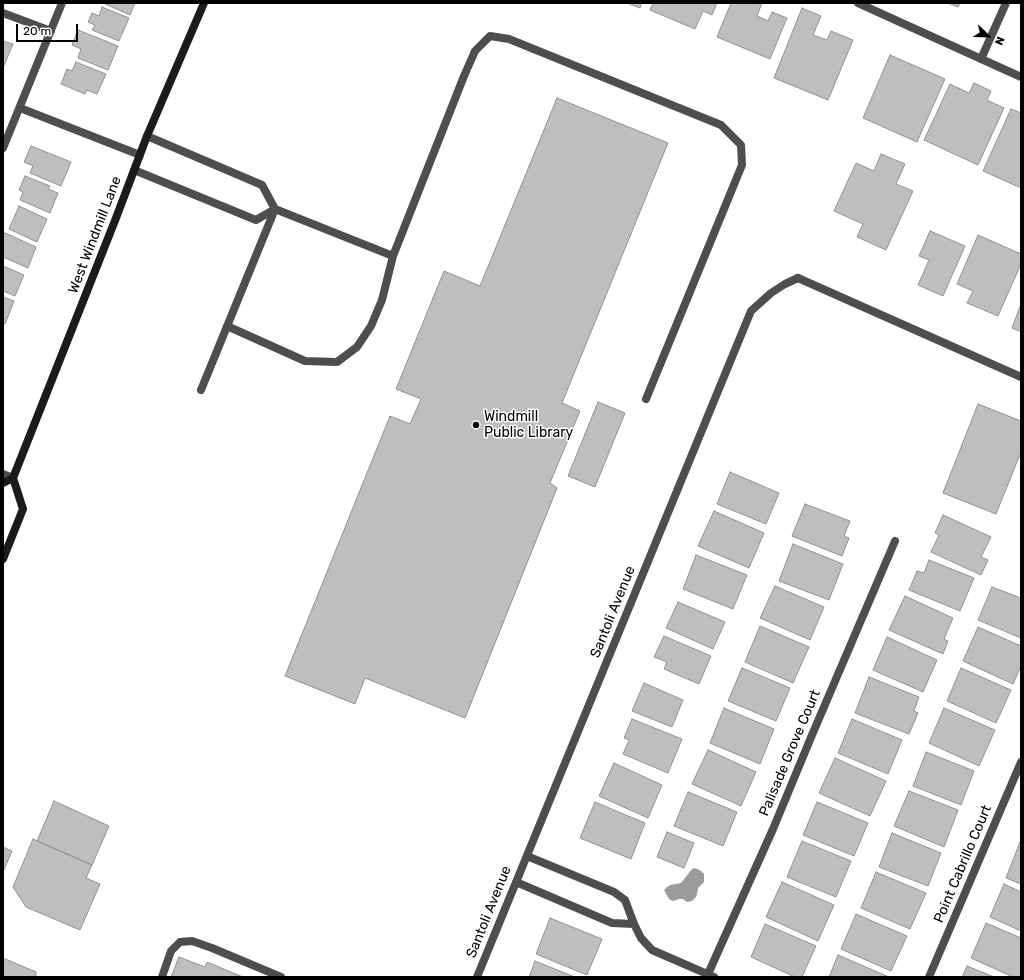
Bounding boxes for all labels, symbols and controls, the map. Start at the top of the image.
scale bar [18,16,80,42]
north arrow [968,16,1008,56]
text: 20 m [23,24,51,38]
text: N [992,35,1007,47]
street label: West Windmill Lane [65,174,125,296]
place label: Windmill Public Library [484,409,573,442]
marker: Windmill Public Library [471,420,481,430]
street label: Santoli Avenue [587,564,639,660]
street label: Palisade Grove Court [756,687,824,819]
street label: Point Cabrillo Court [931,802,995,926]
street label: Santoli Avenue [463,864,515,960]

